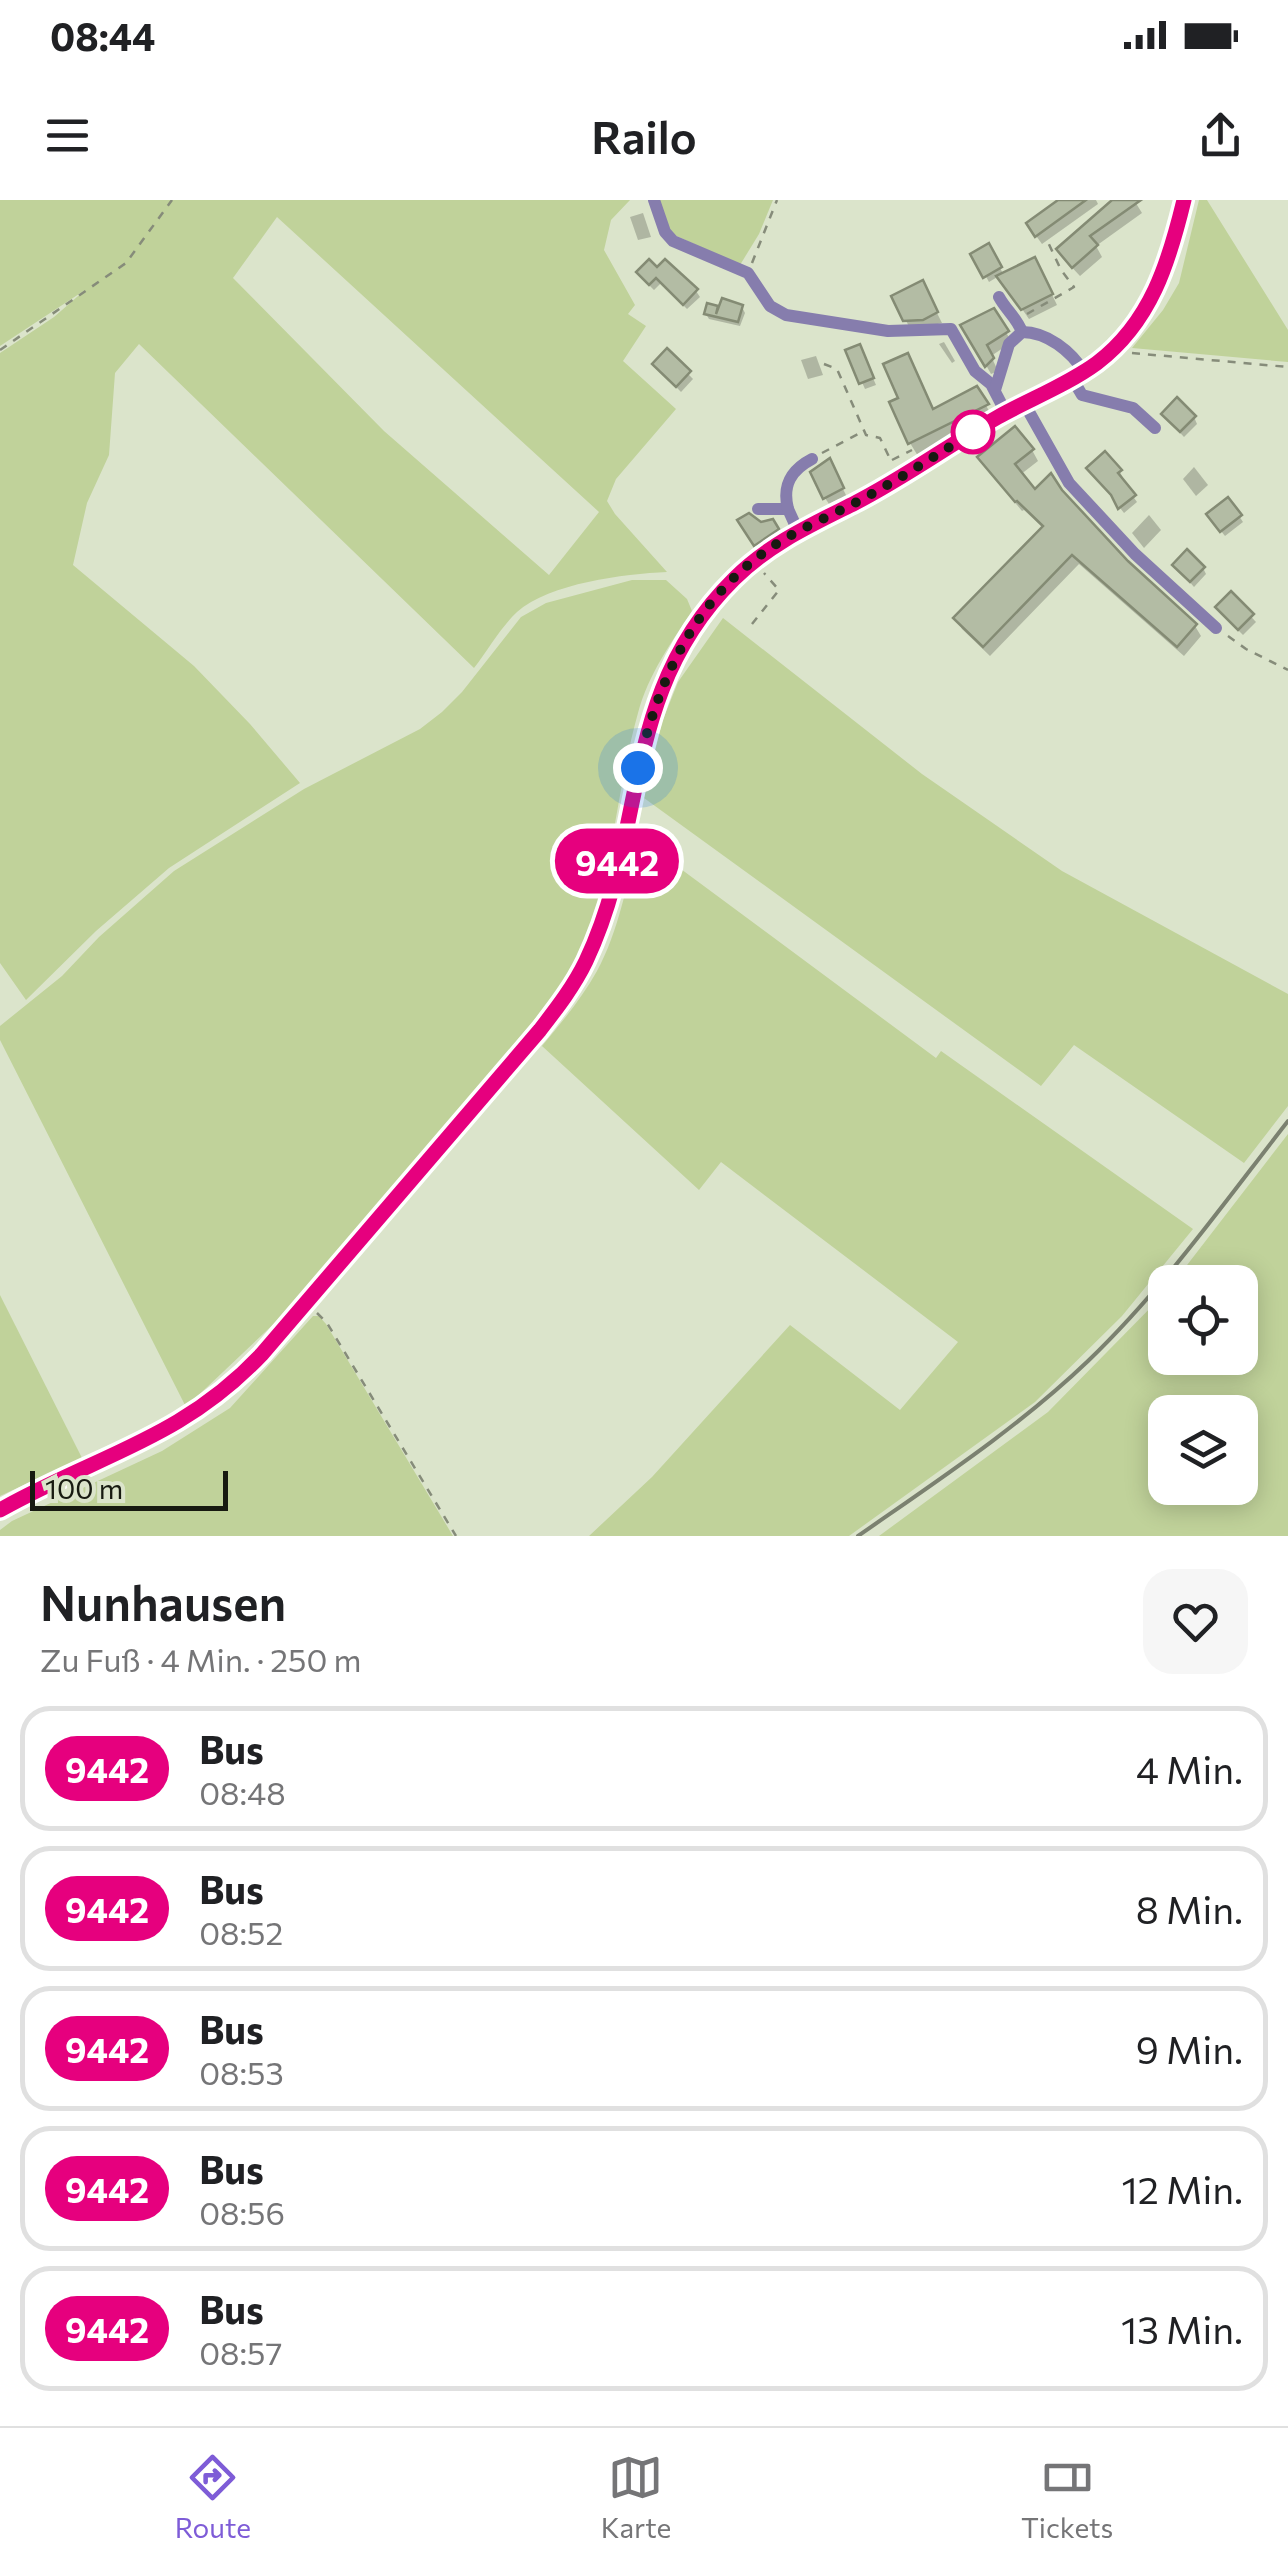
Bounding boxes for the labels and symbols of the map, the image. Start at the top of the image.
unlabelled marker [952,411,994,453]
your location [613,743,663,793]
line badge: 9442 [547,828,687,894]
scale bar [30,1466,228,1511]

